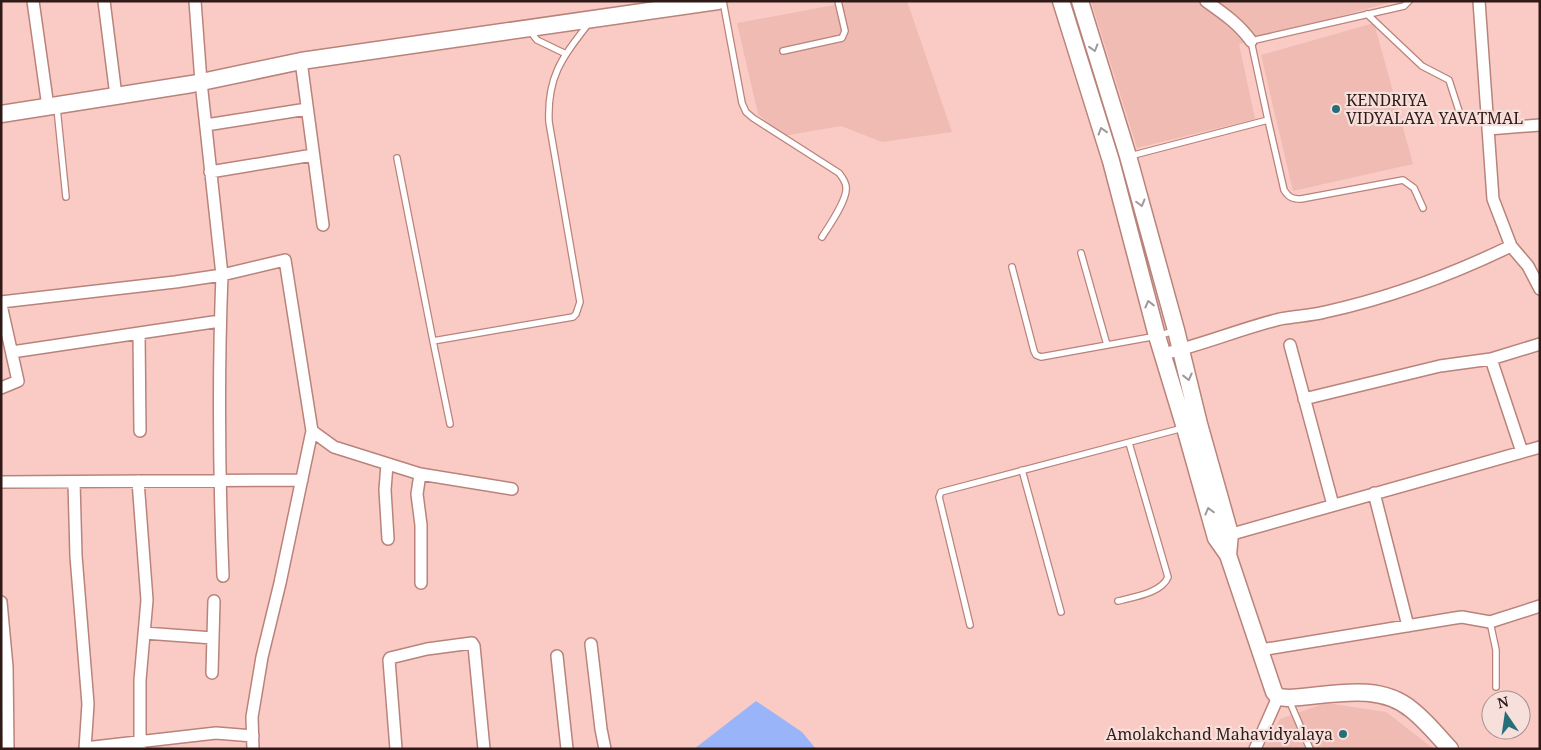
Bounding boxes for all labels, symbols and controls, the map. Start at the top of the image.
one-way arrow [1089,43,1099,51]
place label: KENDRIYA VIDYALAYA YAVATMAL [1346,89,1523,129]
marker: KENDRIYA VIDYALAYA YAVATMAL [1330,103,1342,115]
one-way arrow [1097,127,1107,135]
one-way arrow [1135,199,1146,208]
one-way arrow [1144,300,1155,309]
one-way arrow [1182,373,1193,382]
one-way arrow [1204,507,1214,515]
north arrow [1481,690,1531,740]
text: N [1495,691,1510,712]
place label: Amolakchand Mahavidyalaya [1106,723,1333,745]
marker: Amolakchand Mahavidyalaya [1337,728,1349,740]

